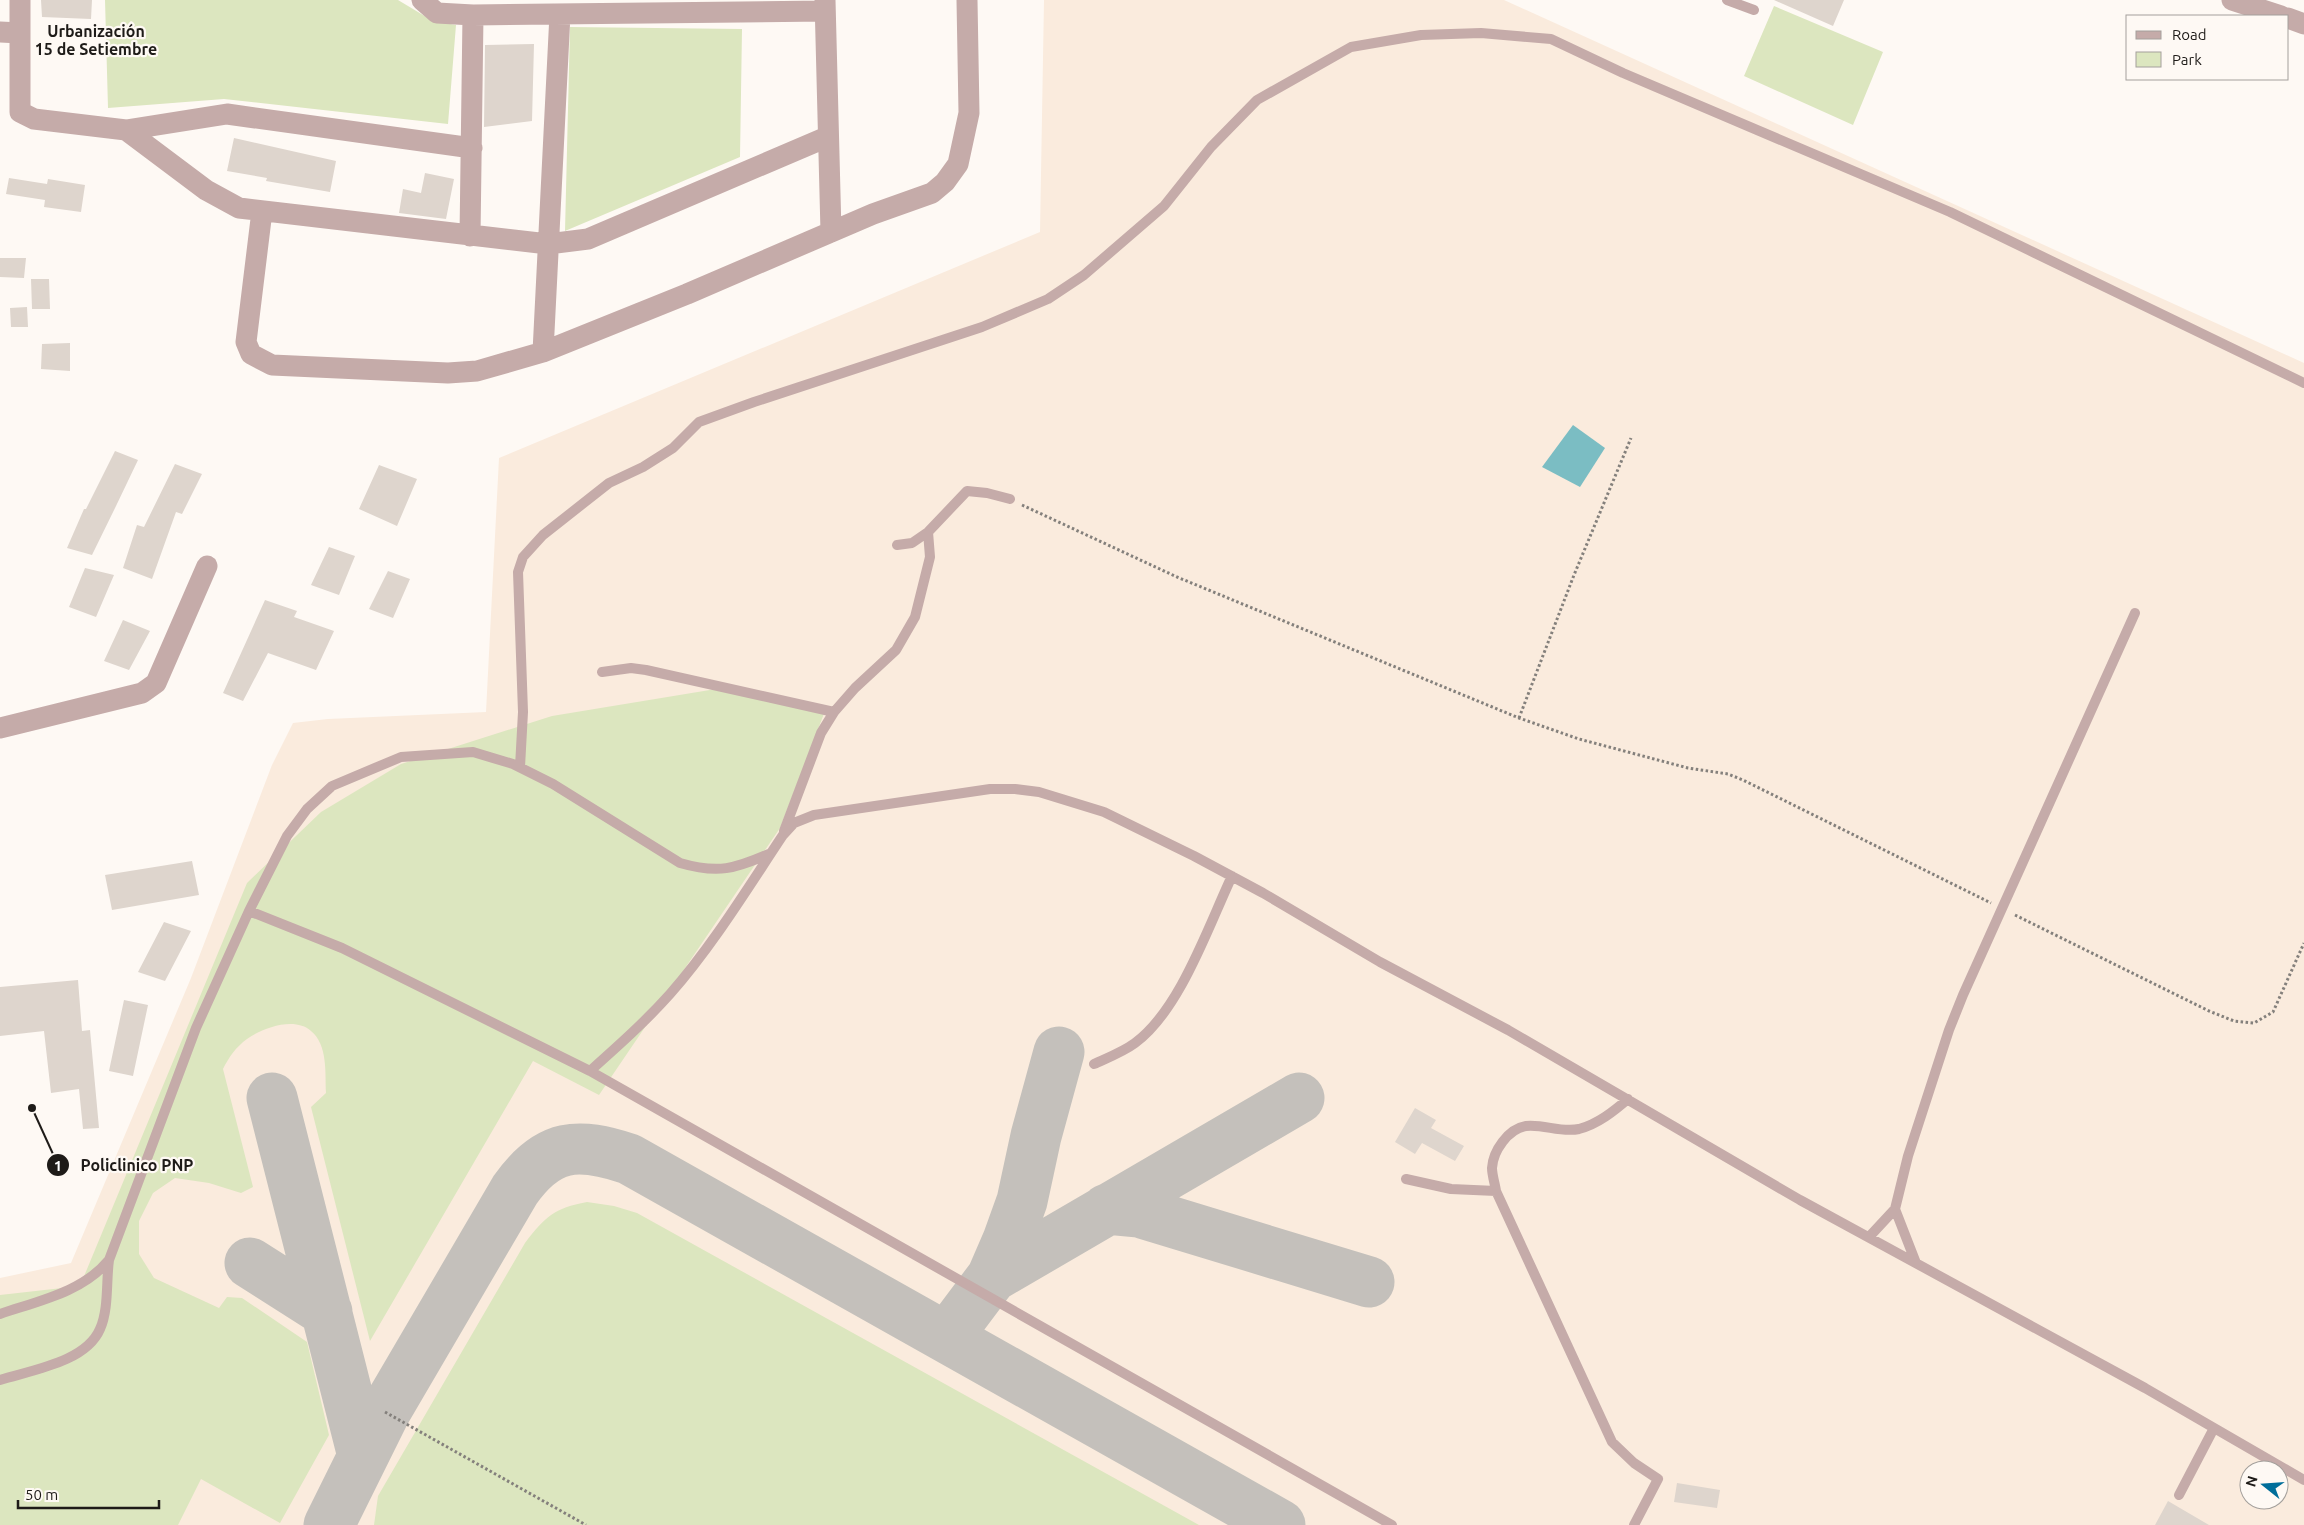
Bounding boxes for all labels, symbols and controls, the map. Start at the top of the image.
legend [2126,15,2289,80]
district label: Urbanización 15 de Setiembre [35,22,157,58]
text: Road [2172,26,2207,43]
text: Park [2172,51,2202,68]
callout: Policlinico PNP [45,1150,203,1181]
text: Policlinico PNP [81,1156,193,1174]
text: 1 [54,1157,62,1174]
north arrow [2239,1460,2289,1510]
text: N [2242,1474,2261,1489]
scale bar [18,1478,159,1510]
text: 50 m [25,1486,58,1503]

